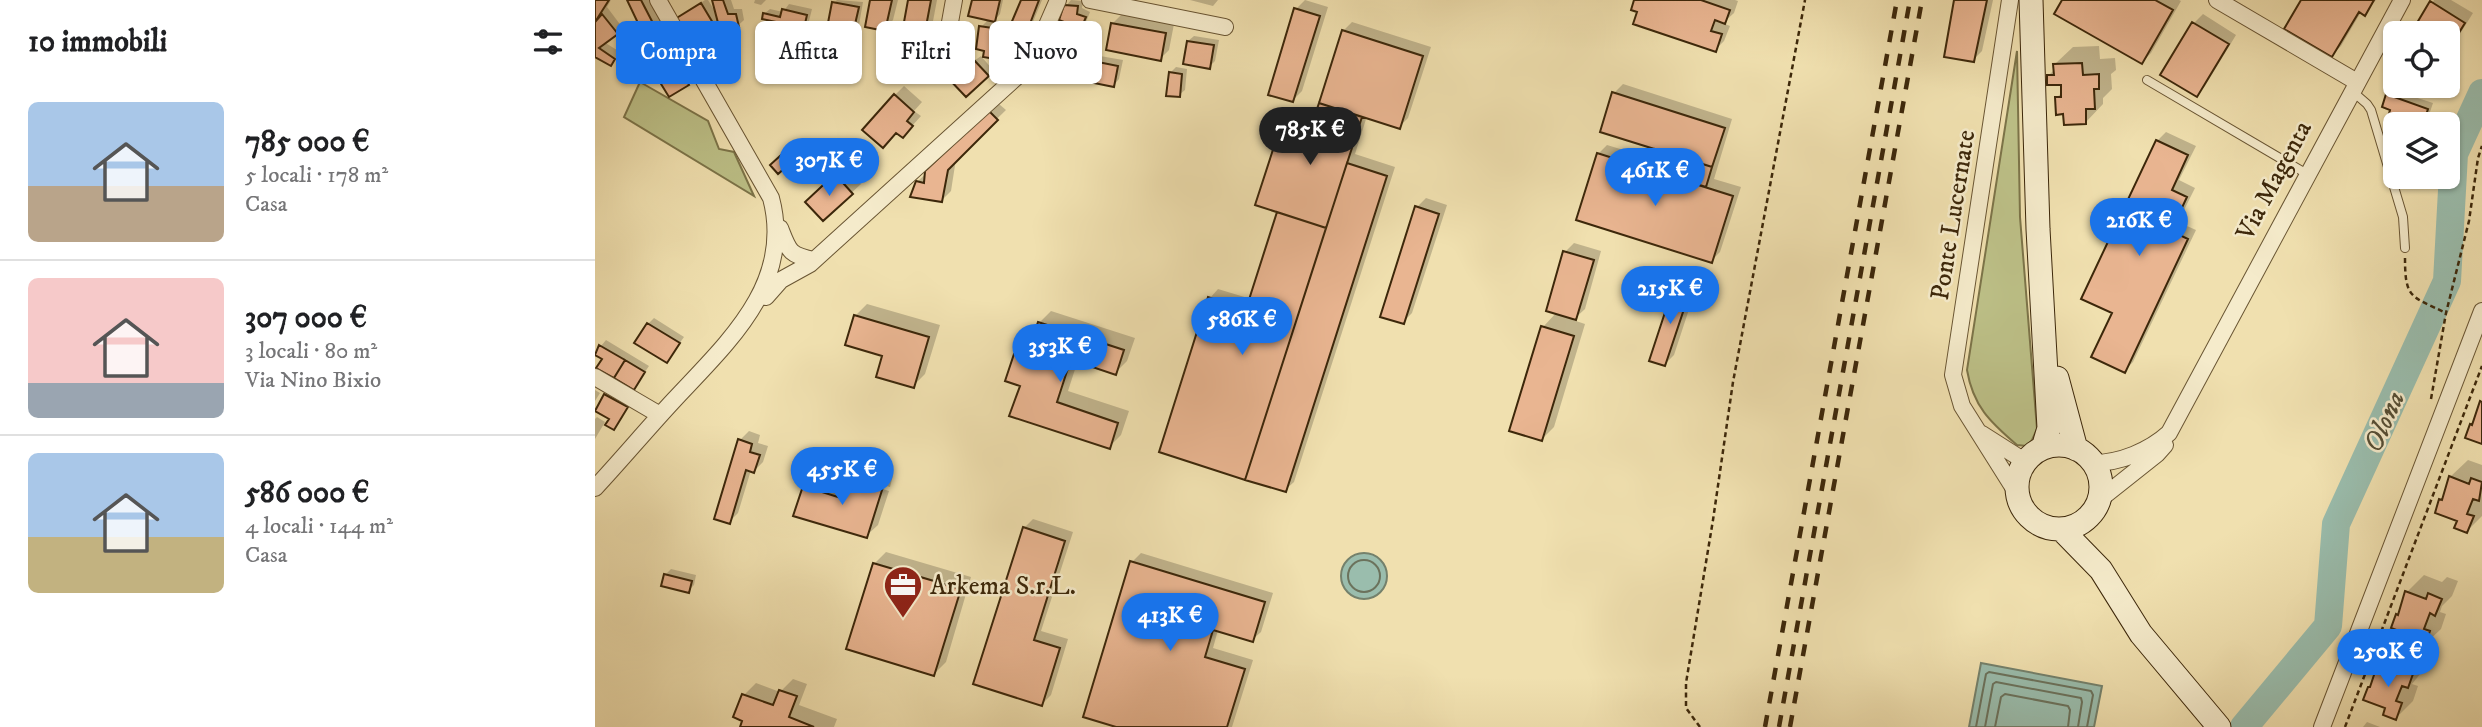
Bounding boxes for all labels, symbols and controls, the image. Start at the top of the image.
chip: Compra [616,21,741,84]
chip: Affitta [755,21,862,84]
chip: Filtri [876,21,975,84]
chip: Nuovo [989,21,1102,84]
map controls [2383,21,2460,189]
button: locate [2383,21,2460,98]
icon: filters [529,23,567,61]
text: 10 immobili [28,24,167,61]
pin: 785K € [1253,108,1367,167]
button: layers [2383,112,2460,189]
text: 785K € [1275,115,1345,144]
street label: Via Magenta [2229,115,2320,247]
text: 785 000 € [245,124,370,161]
street label: Ponte Lucernate [1924,128,1983,303]
icon: home [84,130,168,214]
pin: 307K € [772,138,886,198]
text: 307K € [795,146,863,175]
pin: 461K € [1598,148,1712,208]
text: 461K € [1621,156,1689,185]
text: 5 locali · 178 m² [245,161,388,190]
text: Casa [245,190,288,219]
pin: 216K € [2082,198,2196,258]
text: 216K € [2106,206,2172,235]
pin: 215K € [1613,266,1727,326]
text: 215K € [1637,274,1703,303]
pin: 586K € [1185,298,1299,357]
text: 307 000 € [245,300,367,337]
text: 586K € [1207,305,1277,334]
icon: home [84,306,168,390]
pin: 353K € [1003,324,1117,384]
text: 353K € [1028,332,1092,361]
text: 3 locali · 80 m² [245,337,377,366]
text: Via Nino Bixio [245,366,381,395]
water label: Olona [2356,386,2413,458]
pin: 455K € [785,448,899,507]
text: 455K € [807,455,877,484]
text: 586 000 € [245,475,369,512]
icon: home [84,481,168,565]
text: 4 locali · 144 m² [245,512,393,541]
text: Casa [245,541,288,570]
office icon: Arkema S.r.L. [882,564,924,619]
place label: Arkema S.r.L. [930,570,1076,603]
pin: 413K € [1113,594,1227,653]
text: 413K € [1138,601,1202,630]
pin: 250K € [2331,630,2445,689]
text: 250K € [2353,637,2423,666]

